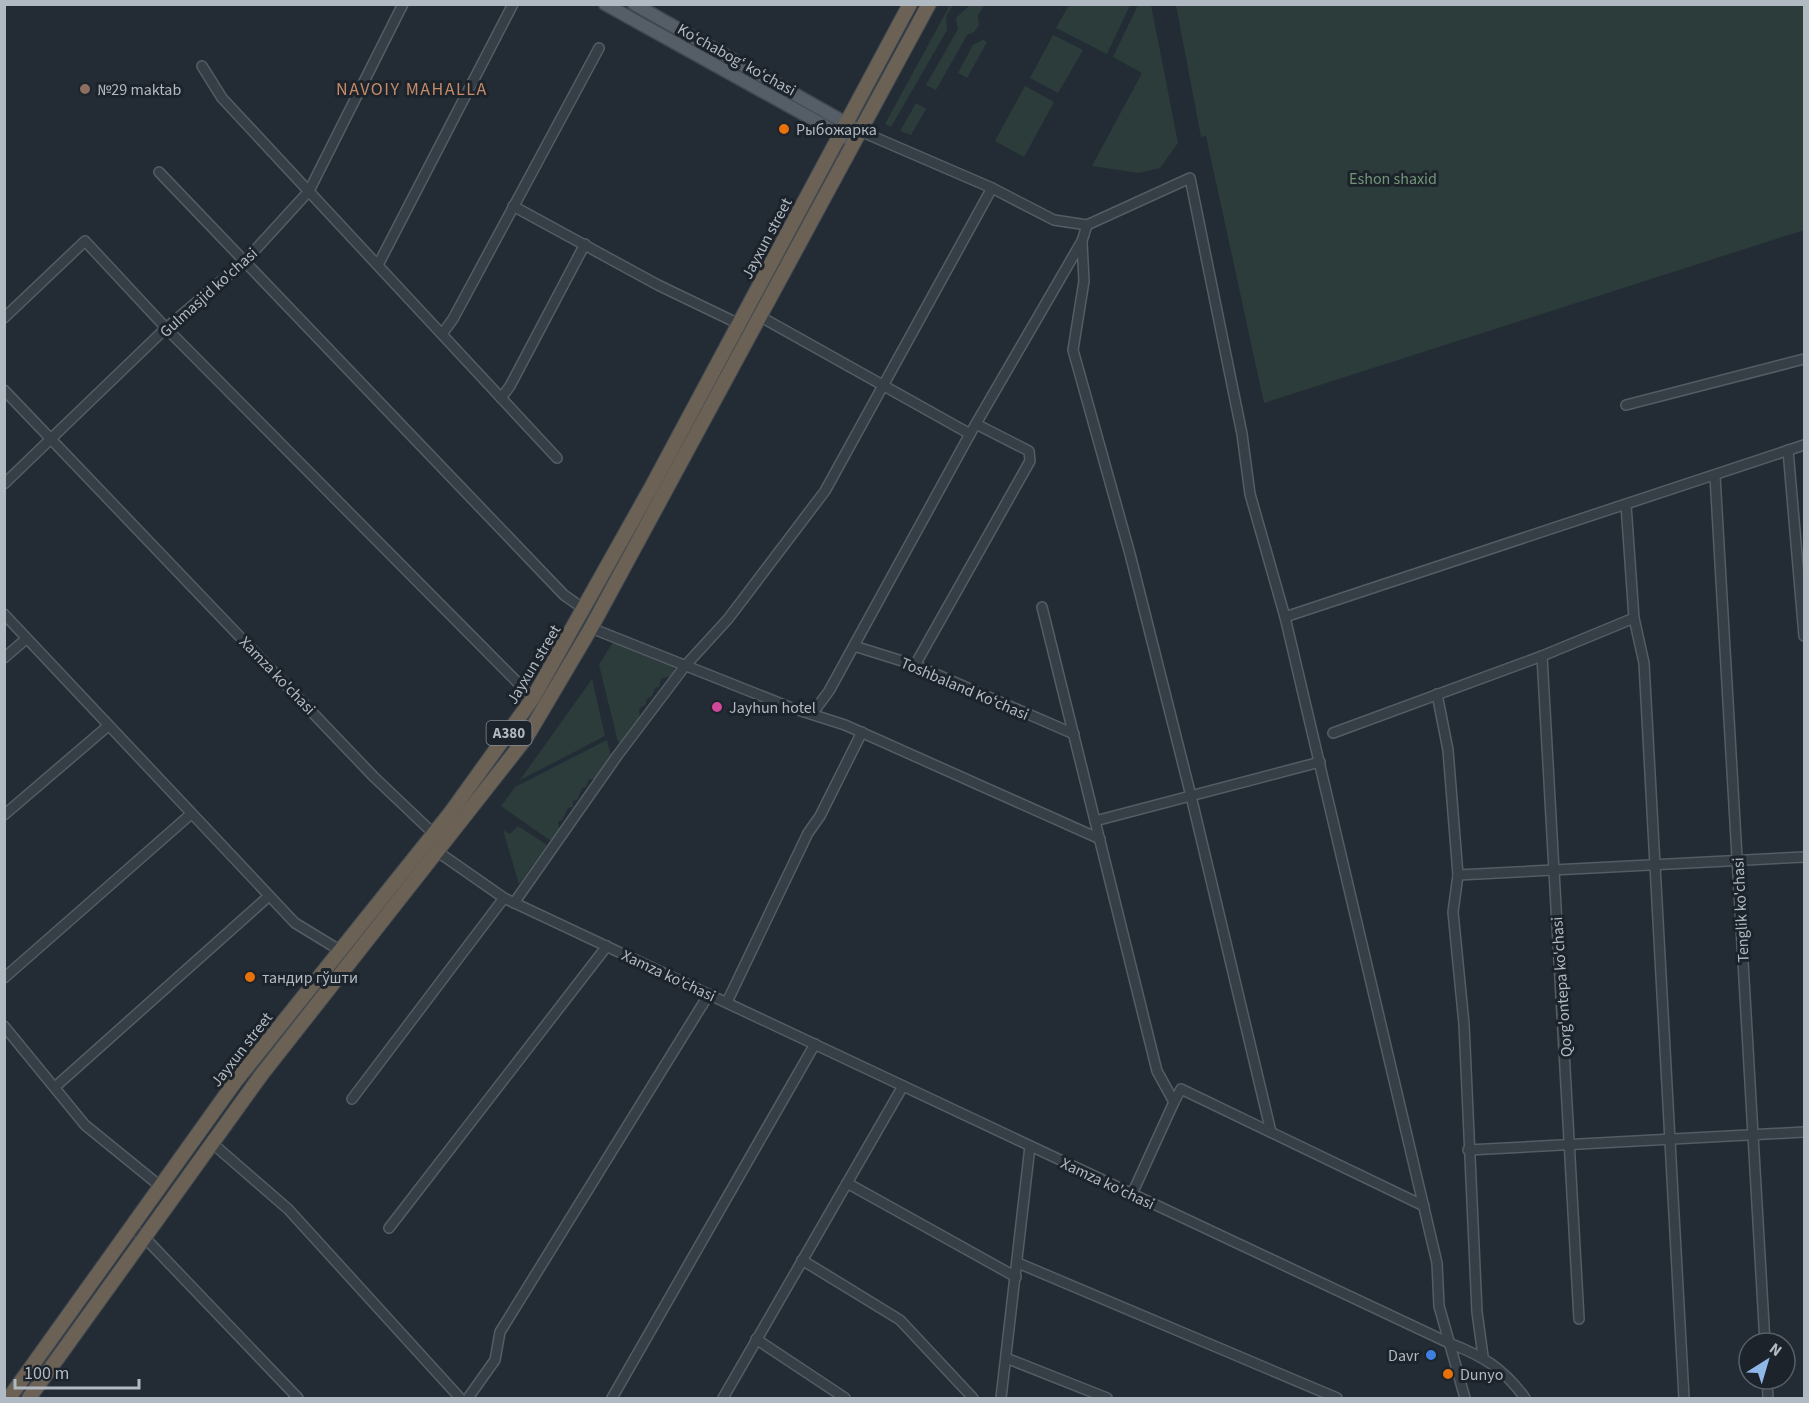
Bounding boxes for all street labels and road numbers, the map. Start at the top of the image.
street label: Ko‘chabog‘ ko‘chasi [673,18,800,102]
street label: Jayxun street [736,193,798,283]
street label: Gulmasjid ko'chasi [155,243,262,343]
street label: Jayxun street [501,620,567,708]
street label: Xamza ko'chasi [234,632,320,720]
street label: Toshbaland Koʻchasi [897,652,1032,726]
road number: A380 [486,721,532,745]
street label: Tenglik ko'chasi [1727,857,1755,963]
street label: Qorg'ontepa ko'chasi [1546,916,1578,1058]
street label: Xamza ko'chasi [618,945,719,1007]
street label: Jayxun street [206,1007,278,1091]
street label: Xamza ko'chasi [1057,1153,1158,1215]

